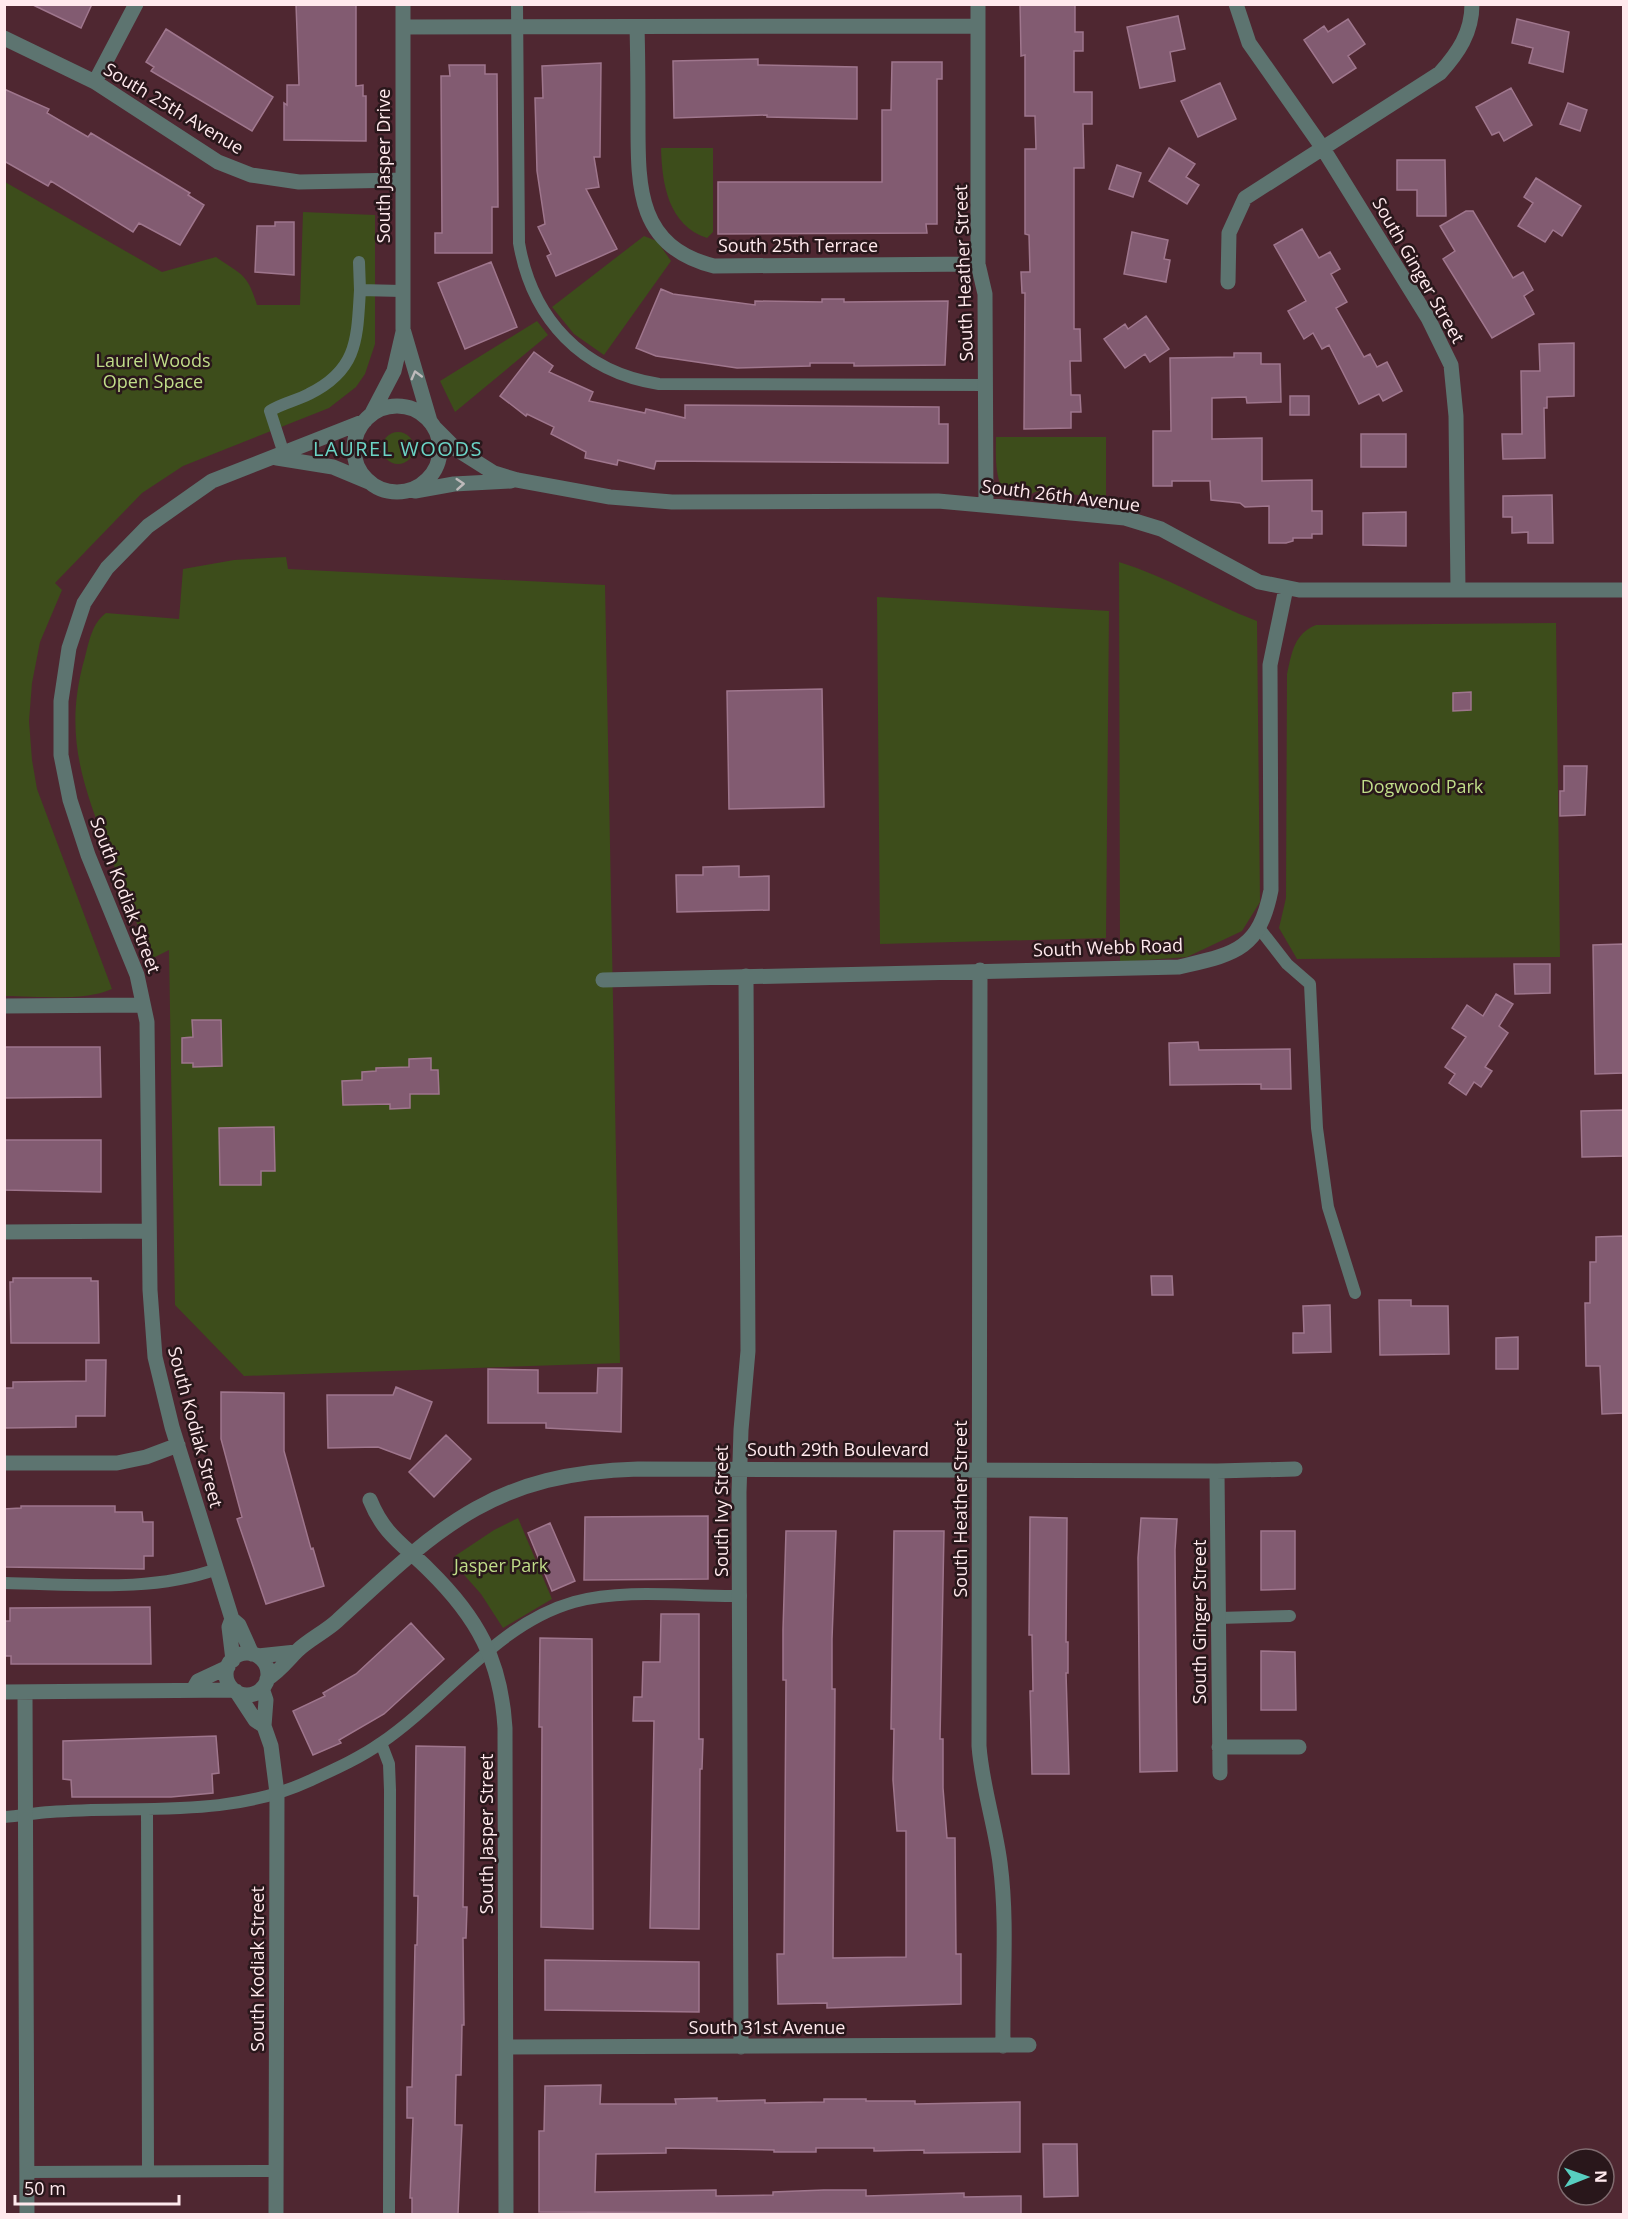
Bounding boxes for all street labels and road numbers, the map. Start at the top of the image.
street label: South 25th Avenue [100,57,248,159]
street label: South Jasper Drive [371,89,395,243]
street label: South Heather Street [948,184,978,362]
street label: South Ginger Street [1367,193,1471,347]
street label: South 25th Terrace [718,233,878,257]
street label: South 26th Avenue [981,473,1141,517]
street label: South Kodiak Street [85,813,167,977]
street label: South Webb Road [1033,932,1183,962]
street label: South Kodiak Street [163,1344,229,1510]
street label: South Heather Street [948,1420,972,1598]
street label: South 29th Boulevard [747,1437,929,1461]
street label: South Ivy Street [709,1445,733,1577]
street label: South Ginger Street [1187,1540,1211,1704]
street label: South Jasper Street [474,1754,498,1914]
street label: South Kodiak Street [245,1886,269,2052]
street label: South 31st Avenue [689,2015,845,2039]

